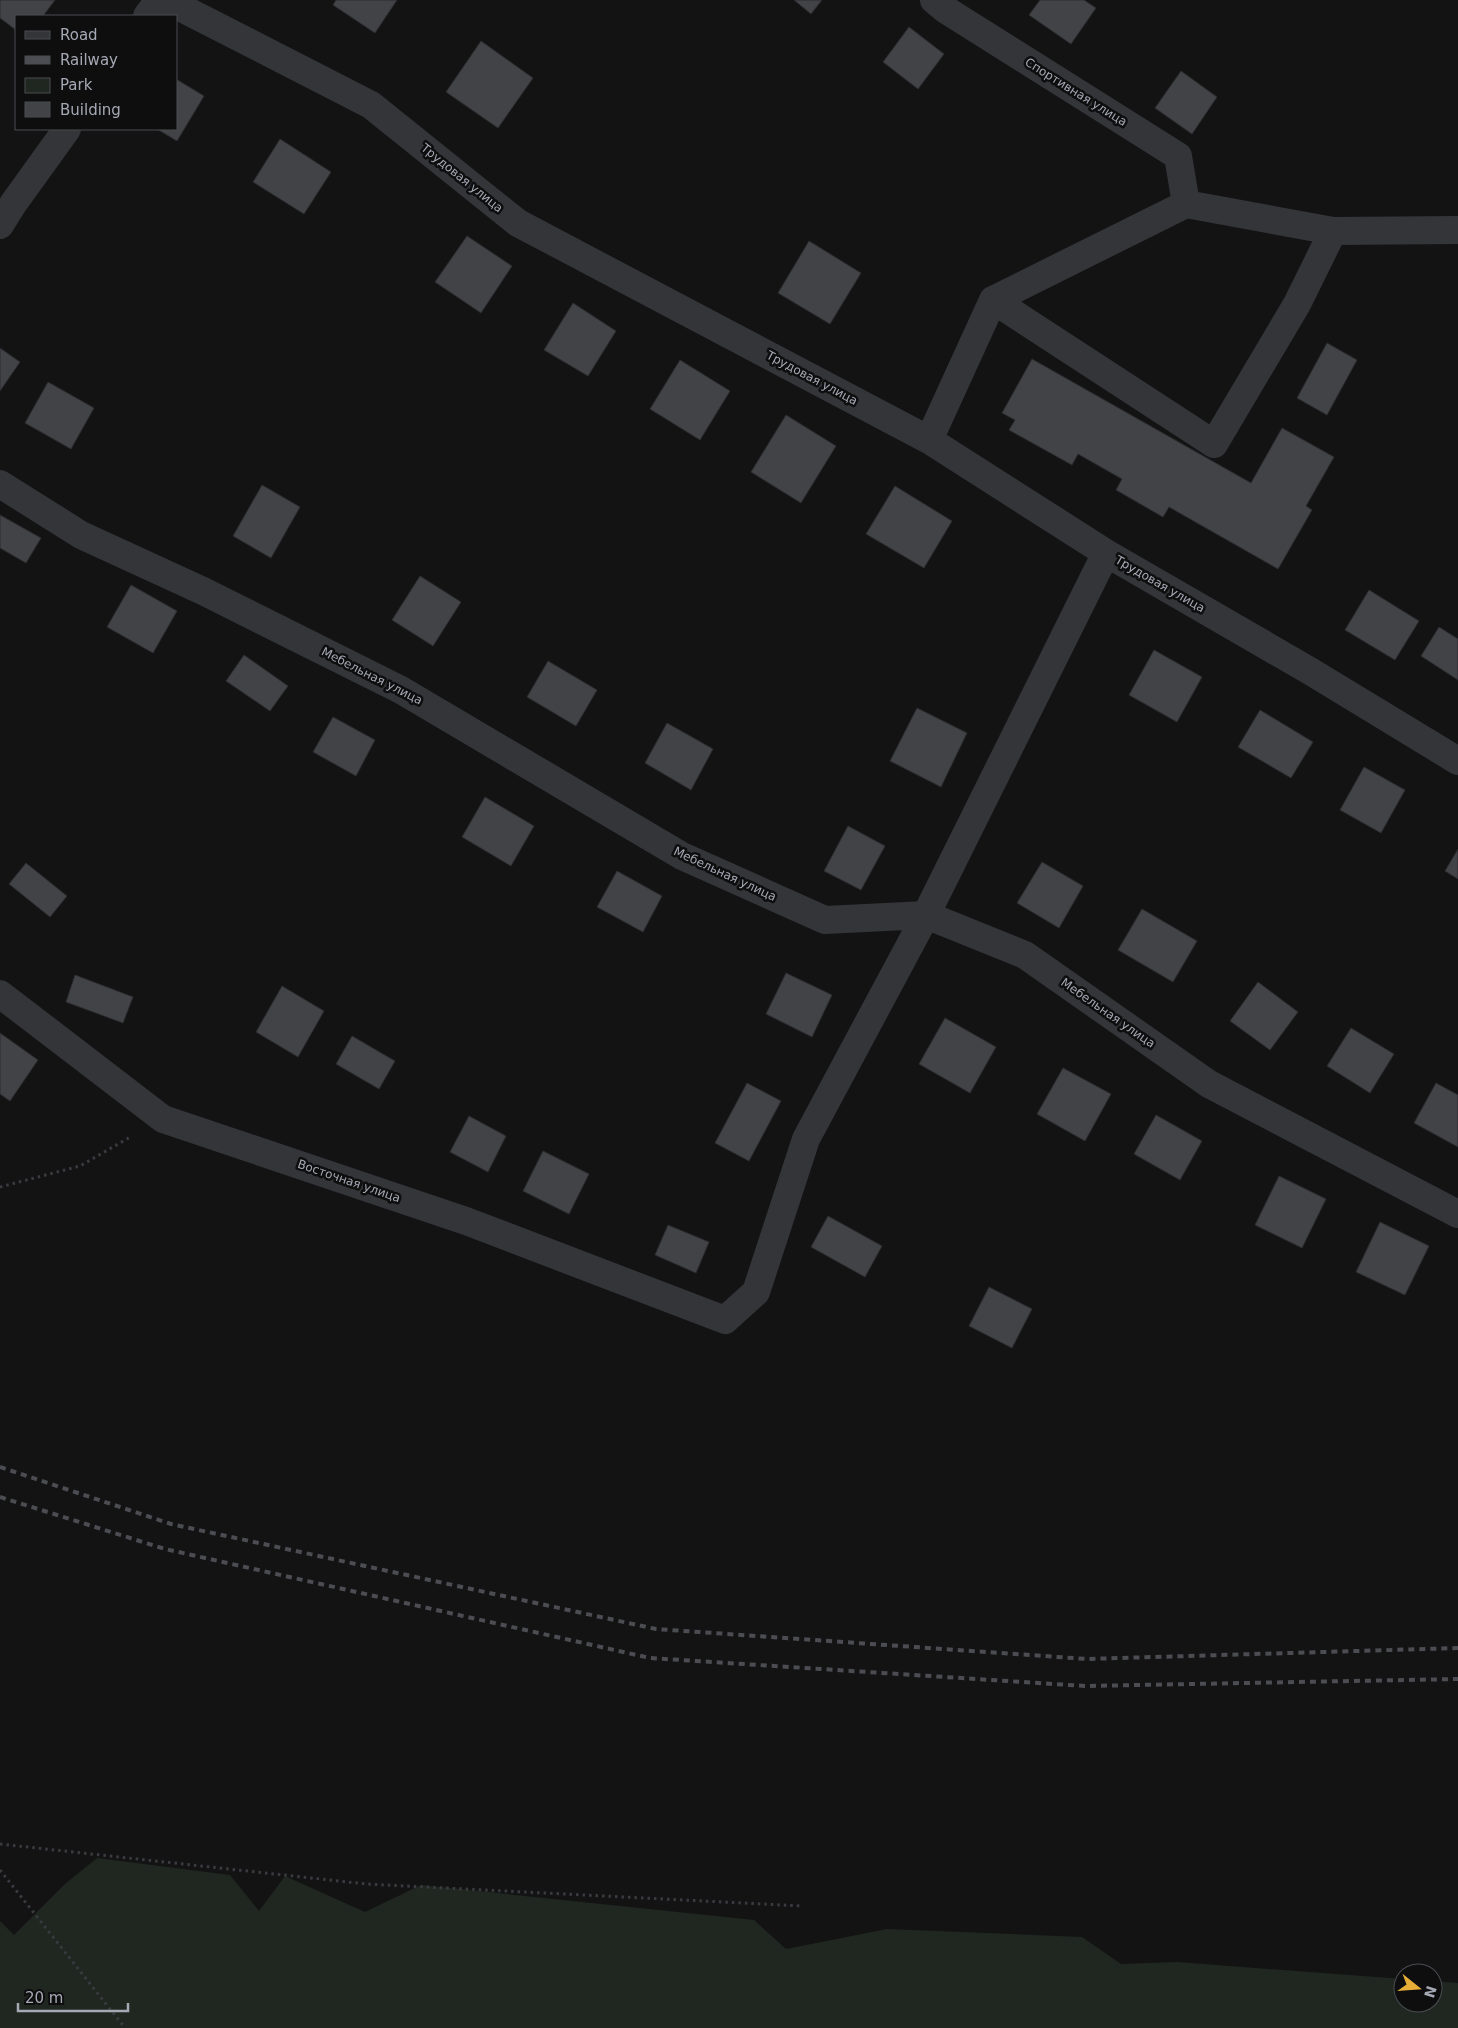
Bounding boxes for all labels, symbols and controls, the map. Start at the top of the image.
legend [15,15,178,130]
text: Road [60,26,98,44]
text: Railway [60,51,118,69]
street label: Спортивная улица [1023,55,1129,129]
text: Park [60,76,93,94]
text: Building [60,101,121,119]
street label: Трудовая улица [417,140,506,215]
street label: Трудовая улица [763,348,860,408]
street label: Трудовая улица [1112,552,1207,615]
street label: Мебельная улица [319,644,425,708]
street label: Мебельная улица [671,844,779,904]
street label: Мебельная улица [1058,975,1158,1051]
street label: Восточная улица [296,1157,402,1205]
north arrow [1393,1963,1443,2013]
scale bar [18,1980,128,2012]
text: N [1421,1984,1440,2000]
text: 20 m [25,1989,63,2007]

